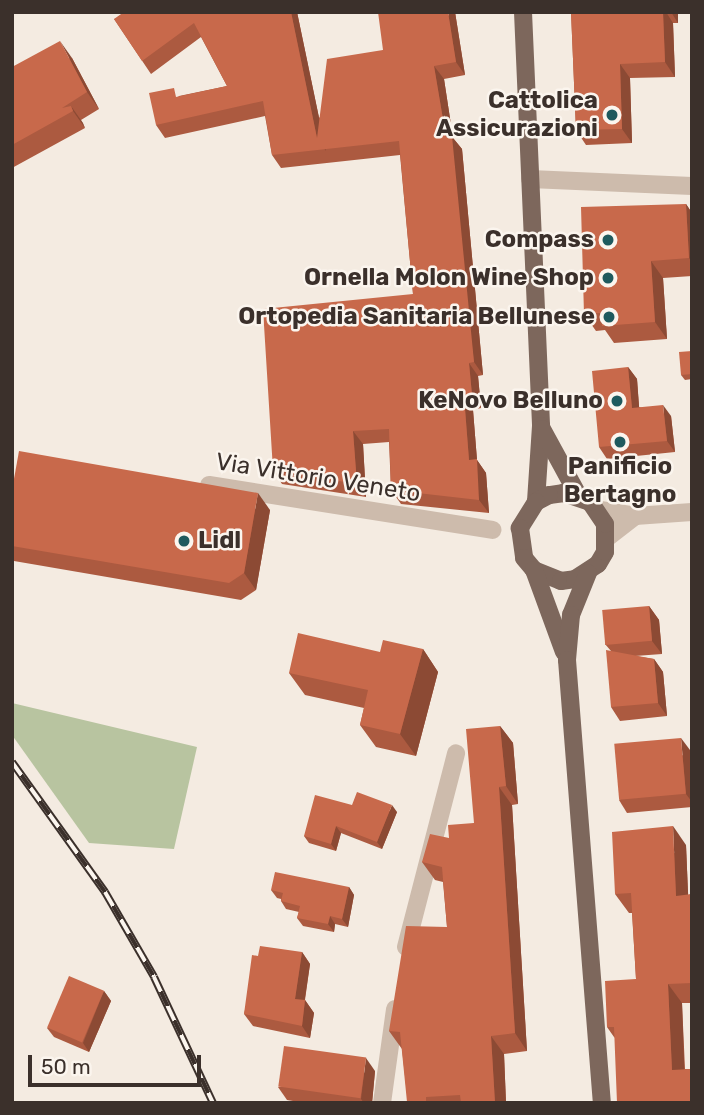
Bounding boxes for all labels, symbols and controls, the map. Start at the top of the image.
place label: Cattolica Assicurazioni [436,87,598,143]
marker: Cattolica Assicurazioni [604,107,620,123]
place label: Compass [485,226,594,254]
marker: Compass [600,232,616,248]
place label: Ornella Molon Wine Shop [304,264,594,292]
marker: Ornella Molon Wine Shop [600,270,616,286]
place label: Ortopedia Sanitaria Bellunese [238,303,595,331]
marker: Ortopedia Sanitaria Bellunese [601,309,617,325]
place label: KeNovo Belluno [418,387,603,415]
marker: KeNovo Belluno [609,393,625,409]
marker: Panificio Bertagno [612,434,628,450]
street label: Via Vittorio Veneto [213,447,423,509]
place label: Panificio Bertagno [564,453,676,509]
place label: Lidl [198,527,241,555]
marker: Lidl [176,533,192,549]
scale bar [32,1042,205,1086]
text: 50 m [41,1054,91,1079]

